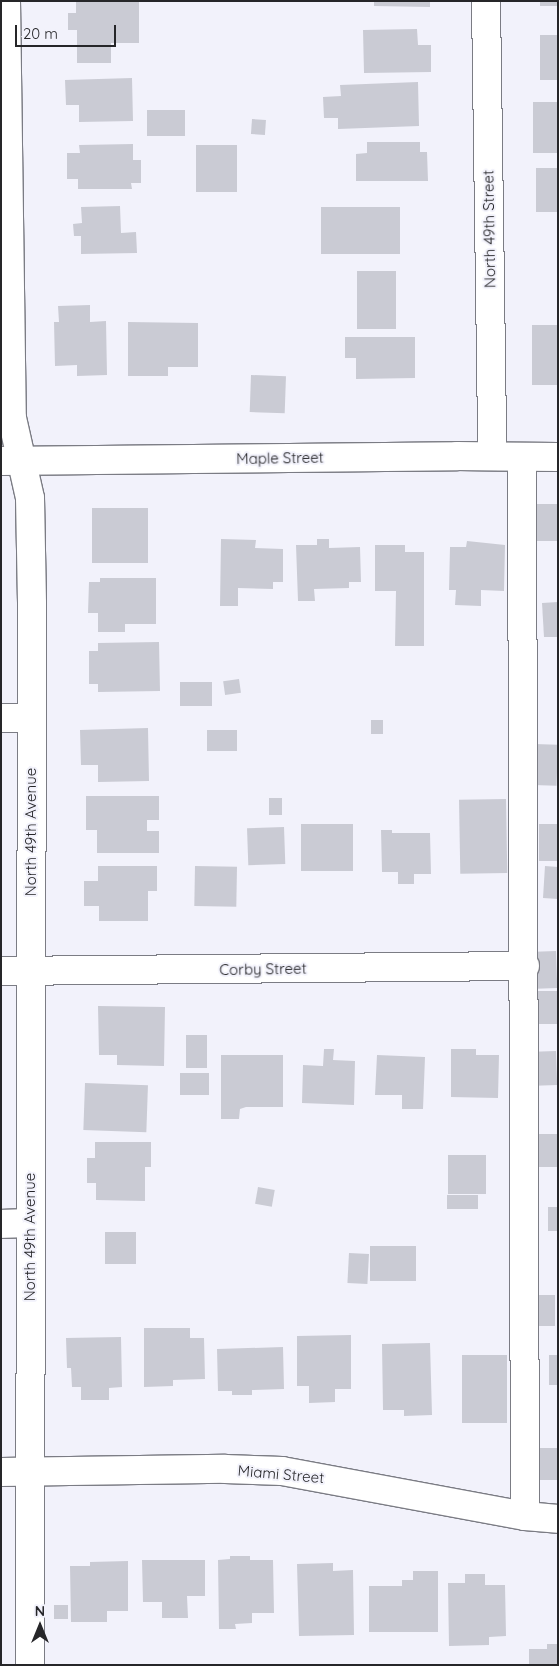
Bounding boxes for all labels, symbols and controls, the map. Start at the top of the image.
scale bar [18,15,119,47]
text: 20 m [23,24,58,43]
street label: North 49th Street [479,170,499,288]
street label: Maple Street [236,448,324,468]
street label: North 49th Avenue [22,768,40,896]
street label: Corby Street [219,959,307,979]
street label: North 49th Avenue [21,1173,39,1301]
street label: Miami Street [237,1461,325,1487]
north arrow [15,1601,65,1651]
text: N [35,1602,45,1620]

